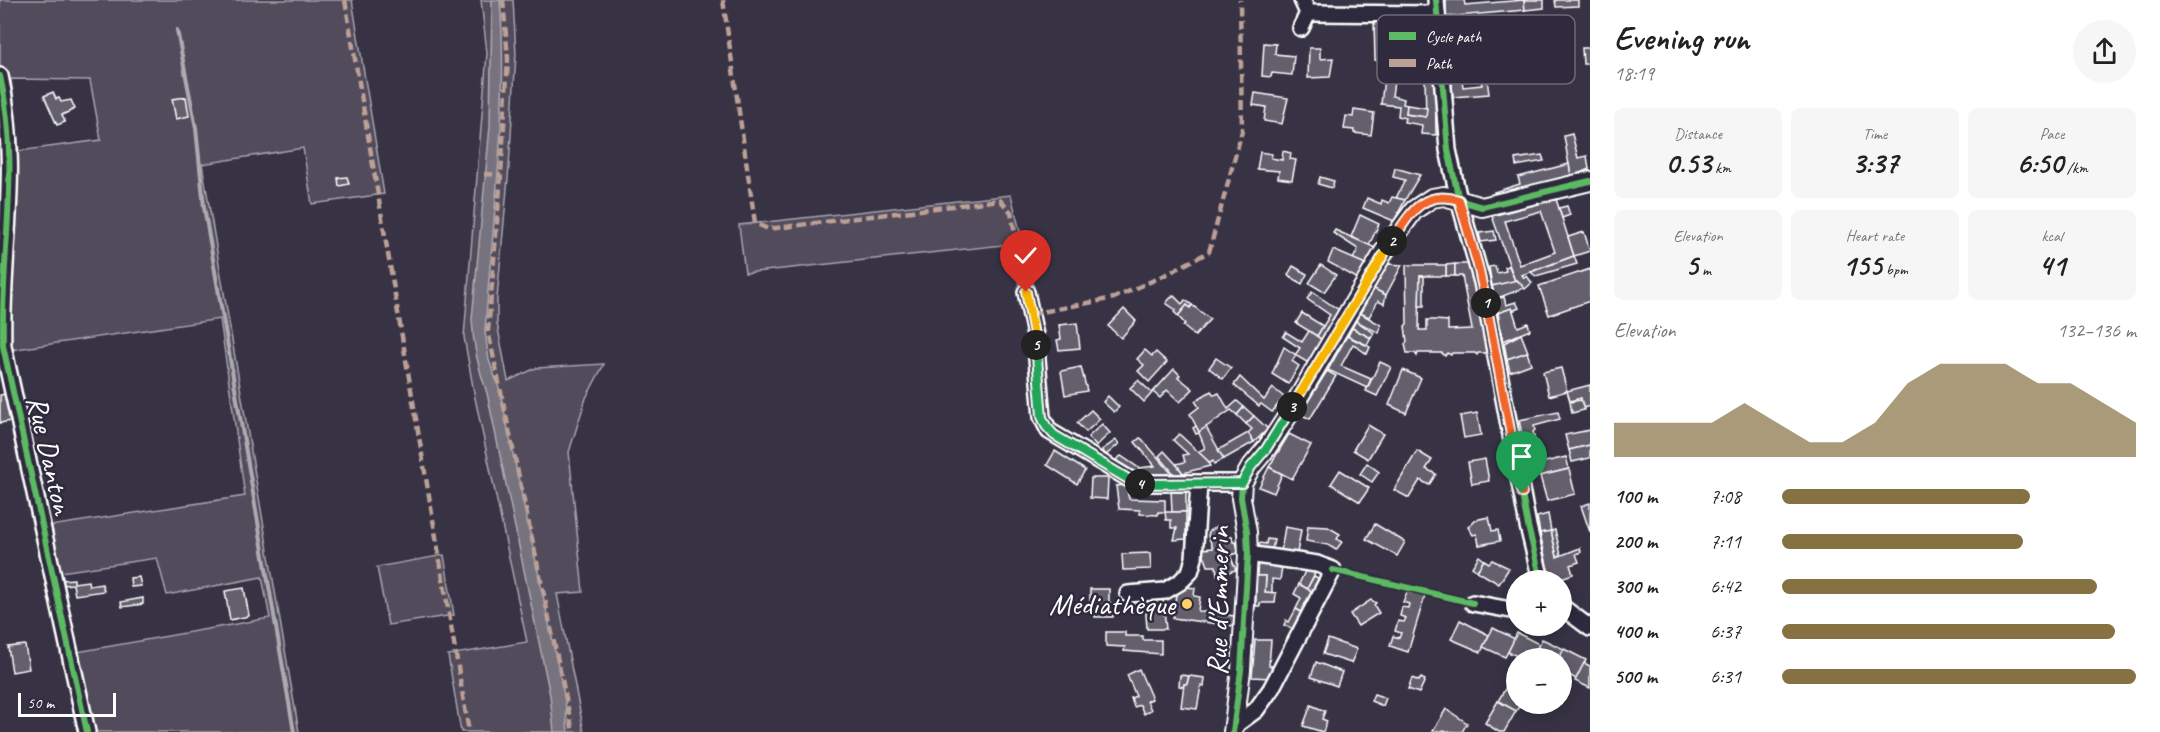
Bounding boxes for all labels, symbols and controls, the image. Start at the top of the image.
legend [1377,15,1575,84]
text: Evening run [1614,17,1749,59]
button: share [2073,20,2136,83]
text: Cycle path [1426,27,1482,47]
text: Path [1426,54,1453,74]
text: 18:19 [1614,61,1654,86]
text: Distance [1674,124,1722,144]
text: Time [1863,124,1887,144]
text: Pace [2040,124,2064,144]
text: 0.53 [1665,144,1711,182]
text: 3:37 [1852,144,1898,182]
text: 6:50 [2016,144,2063,182]
text: km [1711,158,1731,178]
text: /km [2063,158,2088,178]
pin: 2 [1377,226,1407,256]
text: Elevation [1673,226,1723,246]
text: Heart rate [1846,226,1904,246]
text: kcal [2041,226,2063,246]
pin [1000,230,1051,292]
text: 2 [1388,231,1396,251]
icon: check [1009,239,1042,272]
text: 5 [1685,246,1698,284]
text: 155 [1842,246,1882,284]
text: 41 [2039,246,2066,284]
text: m [1698,260,1711,280]
text: bpm [1882,260,1908,280]
pin: 1 [1471,288,1501,318]
text: 1 [1482,293,1490,313]
text: Elevation [1614,318,1676,343]
text: 132–136 m [2057,318,2136,343]
pin: 5 [1021,330,1051,360]
text: 5 [1033,335,1039,355]
street label: Rue Danton [18,392,82,519]
pin: 3 [1277,392,1307,422]
text: 3 [1288,397,1296,417]
pin [1496,431,1547,493]
icon: arrive [1505,440,1538,473]
pin: 4 [1125,469,1155,499]
text: 4 [1136,474,1144,494]
text: 100 m [1614,484,1657,509]
text: 7:08 [1710,484,1741,509]
street label: Rue d'Emmerin [1198,525,1238,676]
text: 200 m [1614,529,1657,554]
text: 7:11 [1710,529,1741,554]
map controls [1506,570,1572,714]
button: + [1506,570,1572,636]
text: 300 m [1614,574,1657,599]
text: 6:42 [1710,574,1741,599]
place label: Médiathèque [1049,585,1177,623]
marker: Médiathèque [1180,597,1194,611]
text: 400 m [1614,619,1657,644]
text: 6:37 [1710,619,1741,644]
button: − [1506,648,1572,714]
text: 500 m [1614,664,1657,689]
text: 6:31 [1710,664,1741,689]
scale bar [18,690,116,718]
text: 50 m [27,693,54,713]

